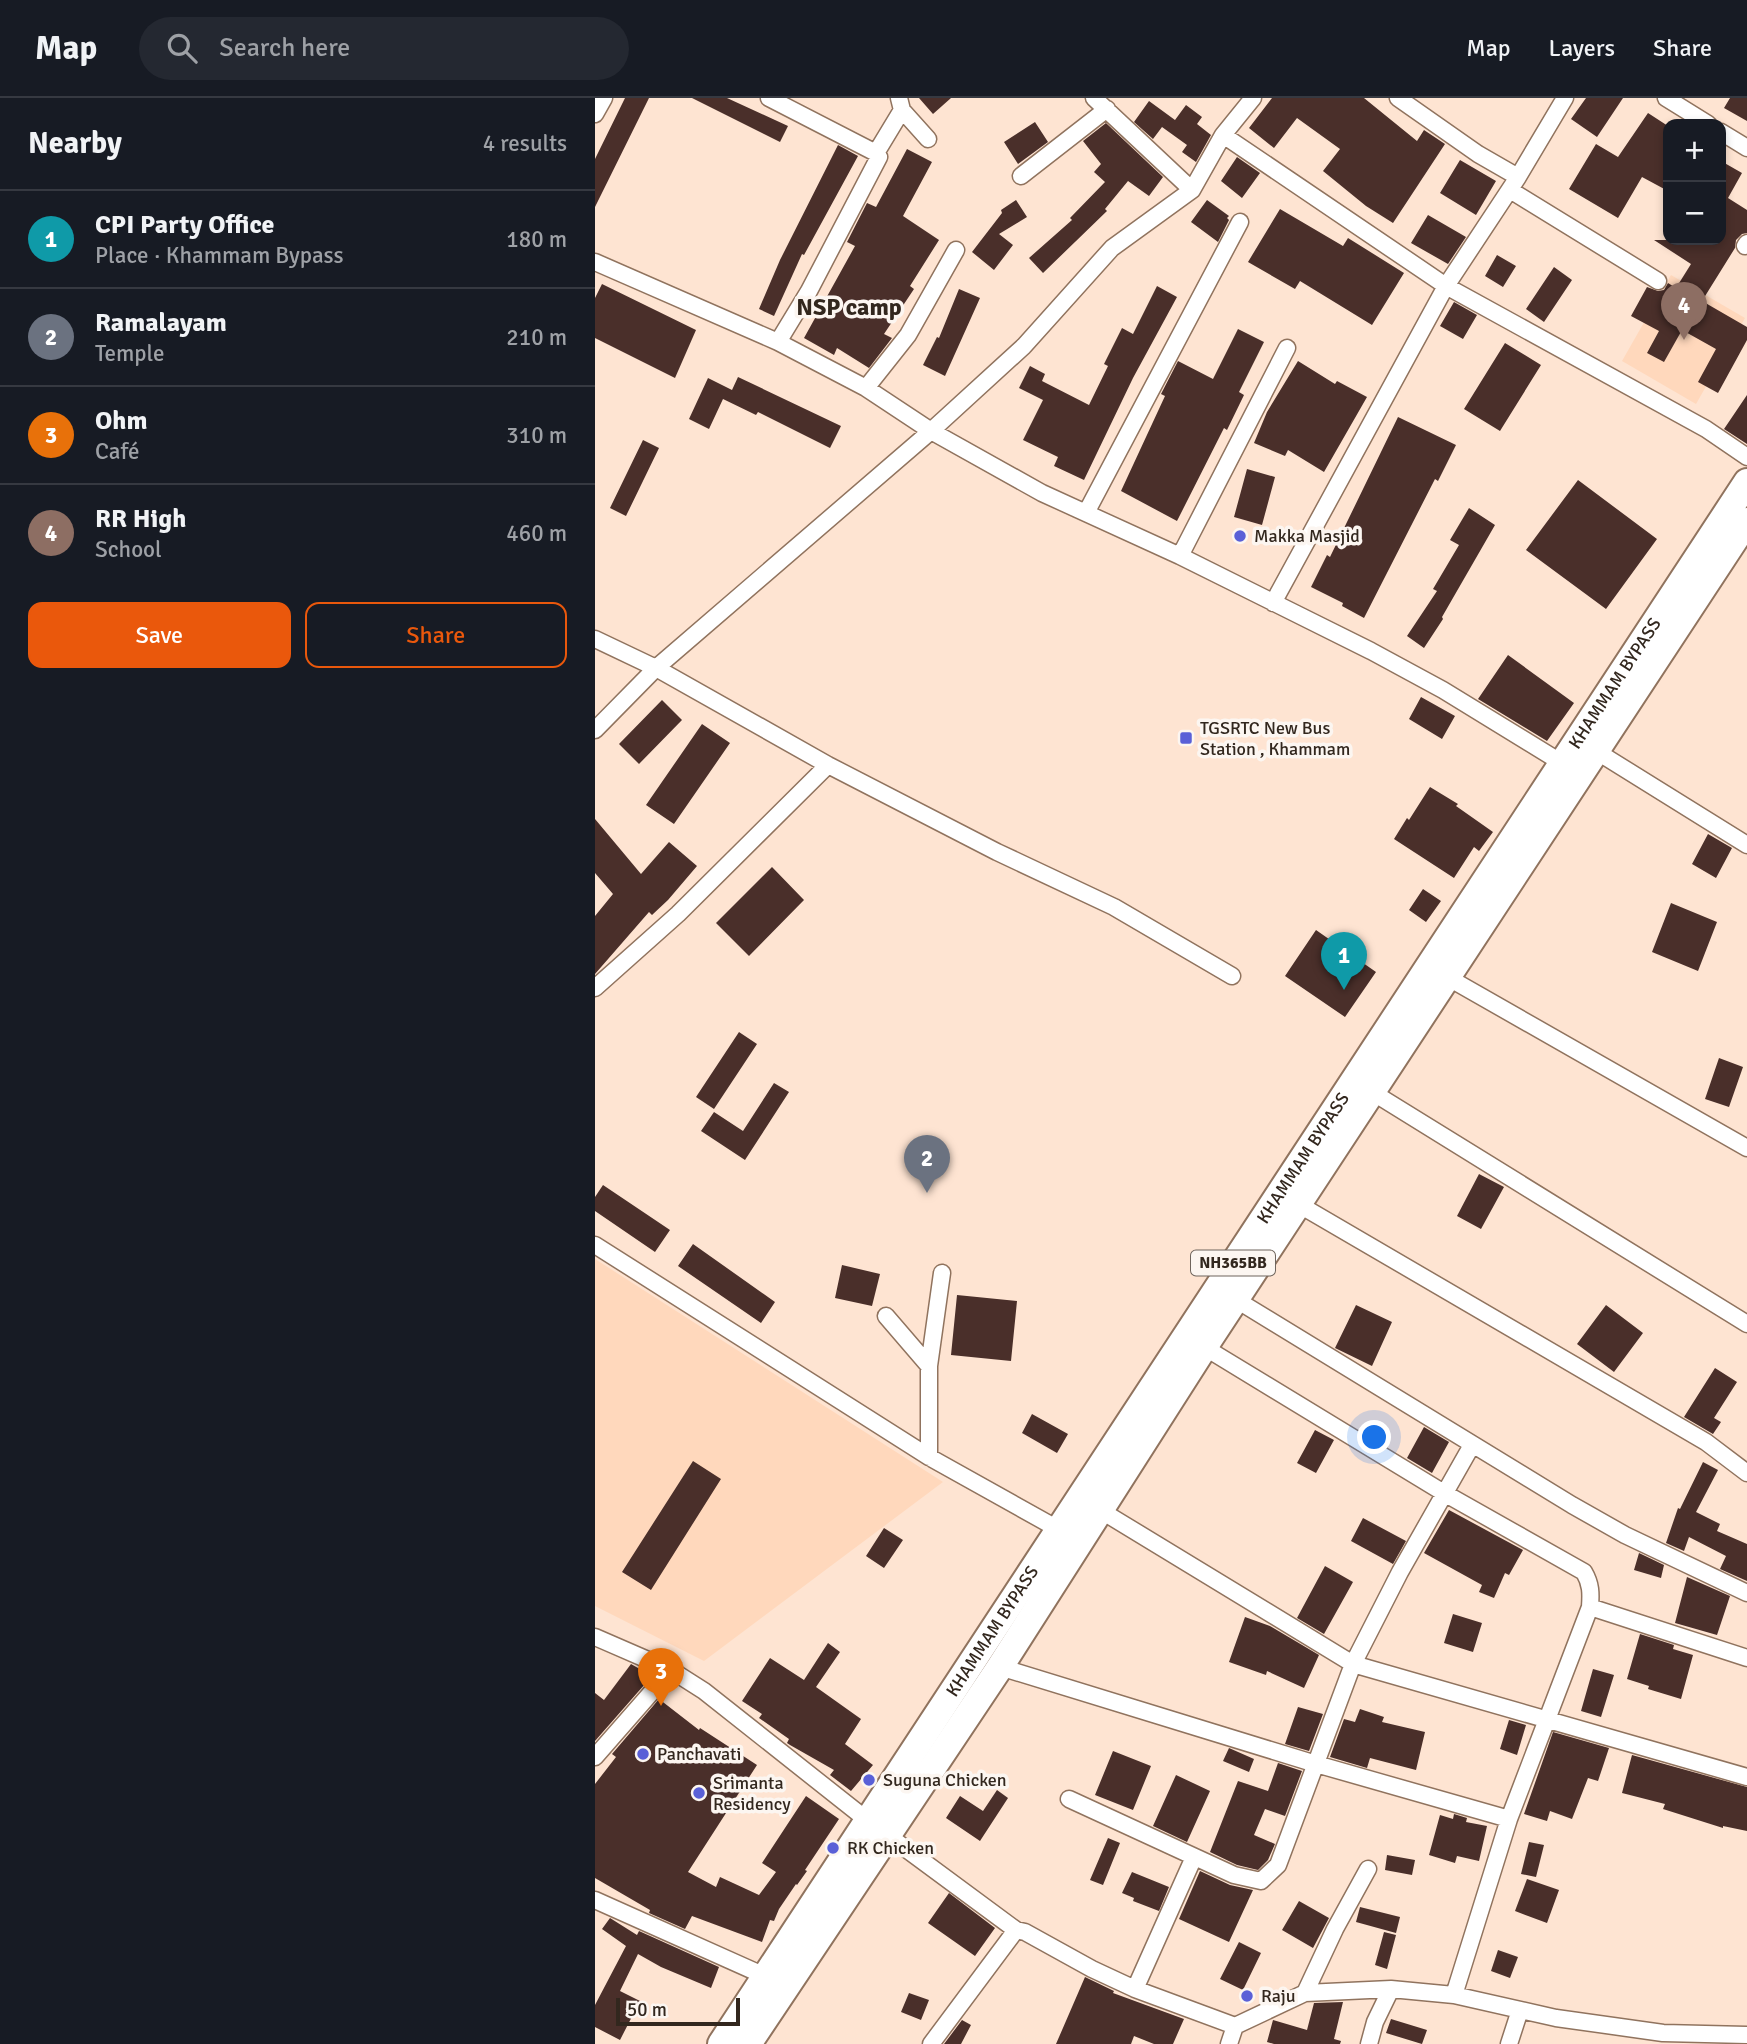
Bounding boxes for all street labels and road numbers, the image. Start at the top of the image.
street label: KHAMMAM BYPASS [1564,614,1666,753]
street label: KHAMMAM BYPASS [1252,1088,1354,1228]
road number: NH365BB [1191,1250,1275,1275]
street label: KHAMMAM BYPASS [941,1561,1043,1701]

